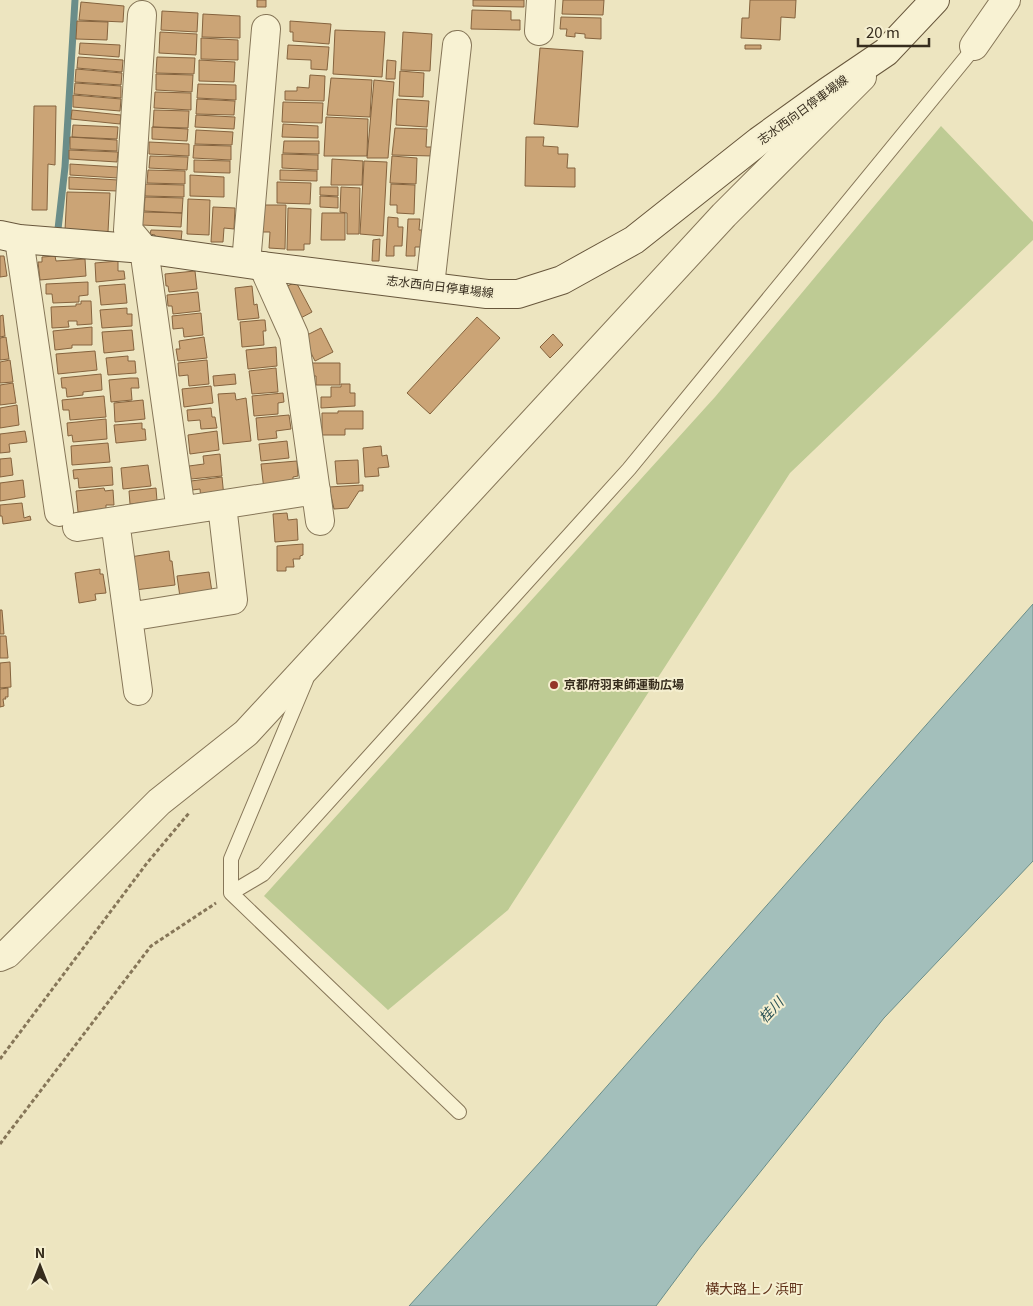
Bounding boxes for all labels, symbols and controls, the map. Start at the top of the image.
scale bar [858,15,929,47]
text: 20 m [866,21,900,42]
street label: 志水西向日停車場線 [753,70,851,147]
street label: 志水西向日停車場線 [386,270,495,301]
place label: 京都府羽束師運動広場 [564,675,684,692]
marker: 京都府羽束師運動広場 [548,679,560,691]
water label: 桂川 [753,991,788,1026]
north arrow [15,1241,65,1291]
text: N [35,1242,45,1262]
district label: 横大路上ノ浜町 [705,1278,803,1298]

